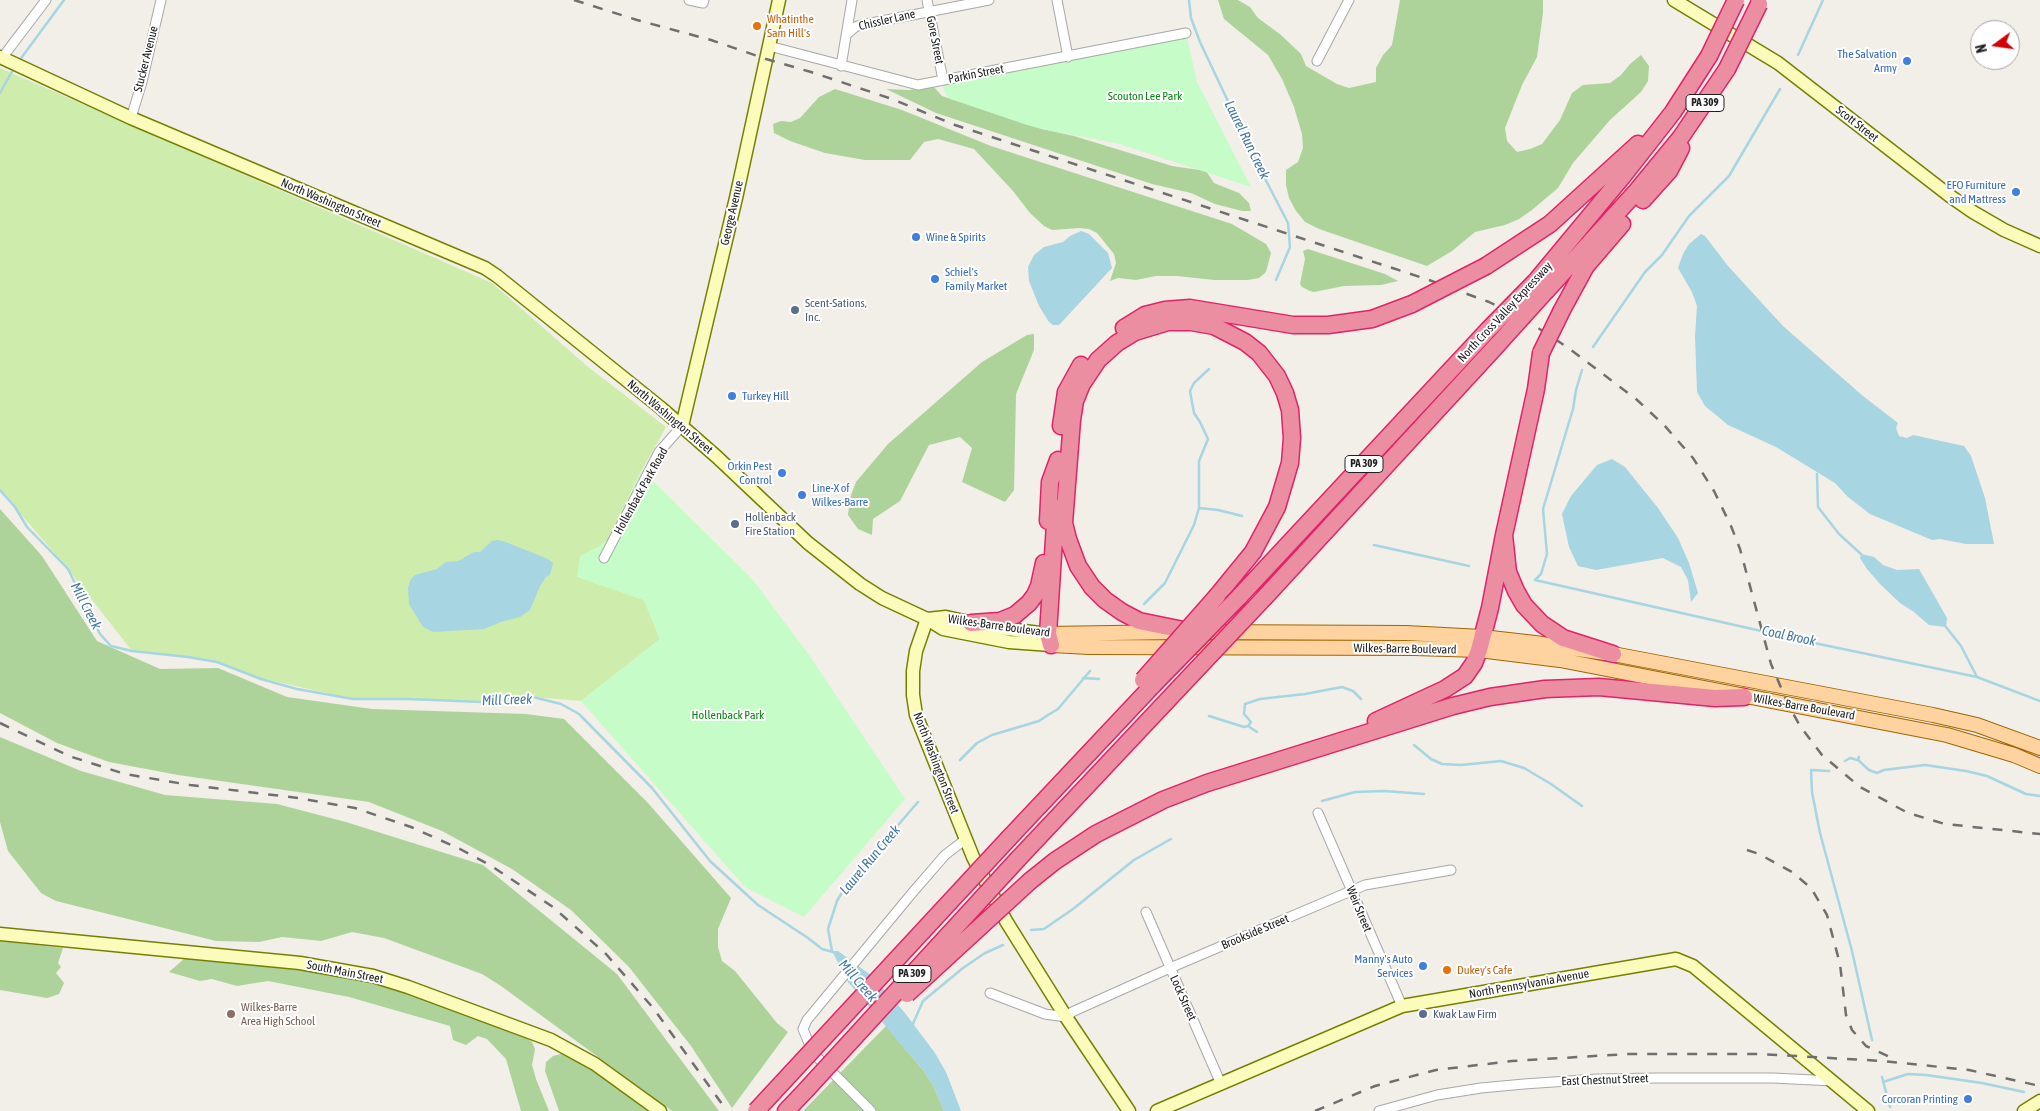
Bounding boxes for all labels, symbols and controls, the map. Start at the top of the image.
street label: Chissler Lane [857,7,917,33]
place label: Whatinthe Sam Hill's [767,12,814,40]
street label: Gore Street [923,15,947,65]
marker: Whatinthe Sam Hill's [751,20,763,32]
north arrow [1970,20,2020,70]
street label: Stucker Avenue [131,24,161,94]
text: N [1973,42,1990,54]
place label: The Salvation Army [1837,47,1897,75]
marker: The Salvation Army [1901,55,1913,67]
street label: Parkin Street [947,62,1005,86]
park label: Scouton Lee Park [1108,89,1182,103]
road number: PA 309 [1686,95,1724,112]
water label: Laurel Run Creek [1221,98,1273,182]
street label: Scott Street [1833,103,1881,145]
street label: North Washington Street [279,175,383,231]
place label: EFO Furniture and Mattress [1947,178,2006,206]
street label: George Avenue [718,179,746,247]
marker: EFO Furniture and Mattress [2010,186,2022,198]
place label: Wine & Spirits [926,230,986,244]
marker: Wine & Spirits [910,231,922,243]
street label: North Cross Valley Expressway [1455,259,1555,365]
place label: Schiel's Family Market [945,265,1007,293]
marker: Schiel's Family Market [929,273,941,285]
place label: Scent-Sations, Inc. [805,296,867,324]
marker: Scent-Sations, Inc. [789,304,801,316]
street label: North Washington Street [624,377,716,457]
place label: Turkey Hill [742,389,789,403]
marker: Turkey Hill [726,390,738,402]
street label: Hollenback Park Road [611,445,671,537]
road number: PA 309 [1345,456,1383,472]
place label: Orkin Pest Control [727,459,772,487]
marker: Orkin Pest Control [776,467,788,479]
place label: Line-X of Wilkes-Barre [812,481,868,509]
marker: Line-X of Wilkes-Barre [796,489,808,501]
place label: Hollenback Fire Station [745,510,796,538]
marker: Hollenback Fire Station [729,518,741,530]
water label: Mill Creek [67,580,105,632]
street label: Wilkes-Barre Boulevard [947,612,1051,640]
water label: Coal Brook [1761,622,1817,650]
street label: Wilkes-Barre Boulevard [1353,641,1457,657]
water label: Mill Creek [481,691,533,709]
street label: Wilkes-Barre Boulevard [1752,691,1856,723]
park label: Hollenback Park [692,708,764,722]
street label: North Washington Street [910,710,962,816]
water label: Laurel Run Creek [836,822,904,898]
street label: Weir Street [1343,884,1375,934]
street label: Brookside Street [1219,911,1291,953]
place label: Manny's Auto Services [1354,952,1413,980]
water label: Mill Creek [835,956,881,1006]
street label: South Main Street [306,958,384,986]
marker: Manny's Auto Services [1417,960,1429,972]
place label: Dukey's Cafe [1457,963,1512,977]
marker: Dukey's Cafe [1441,964,1453,976]
road number: PA 309 [893,966,931,982]
street label: North Pennsylvania Avenue [1468,966,1590,1002]
street label: Lock Street [1167,973,1199,1023]
place label: Wilkes-Barre Area High School [241,1000,315,1028]
place label: Kwak Law Firm [1433,1007,1497,1021]
marker: Wilkes-Barre Area High School [225,1008,237,1020]
marker: Kwak Law Firm [1417,1008,1429,1020]
street label: East Chestnut Street [1561,1071,1649,1089]
place label: Corcoran Printing [1882,1092,1958,1106]
marker: Corcoran Printing [1962,1093,1974,1105]

